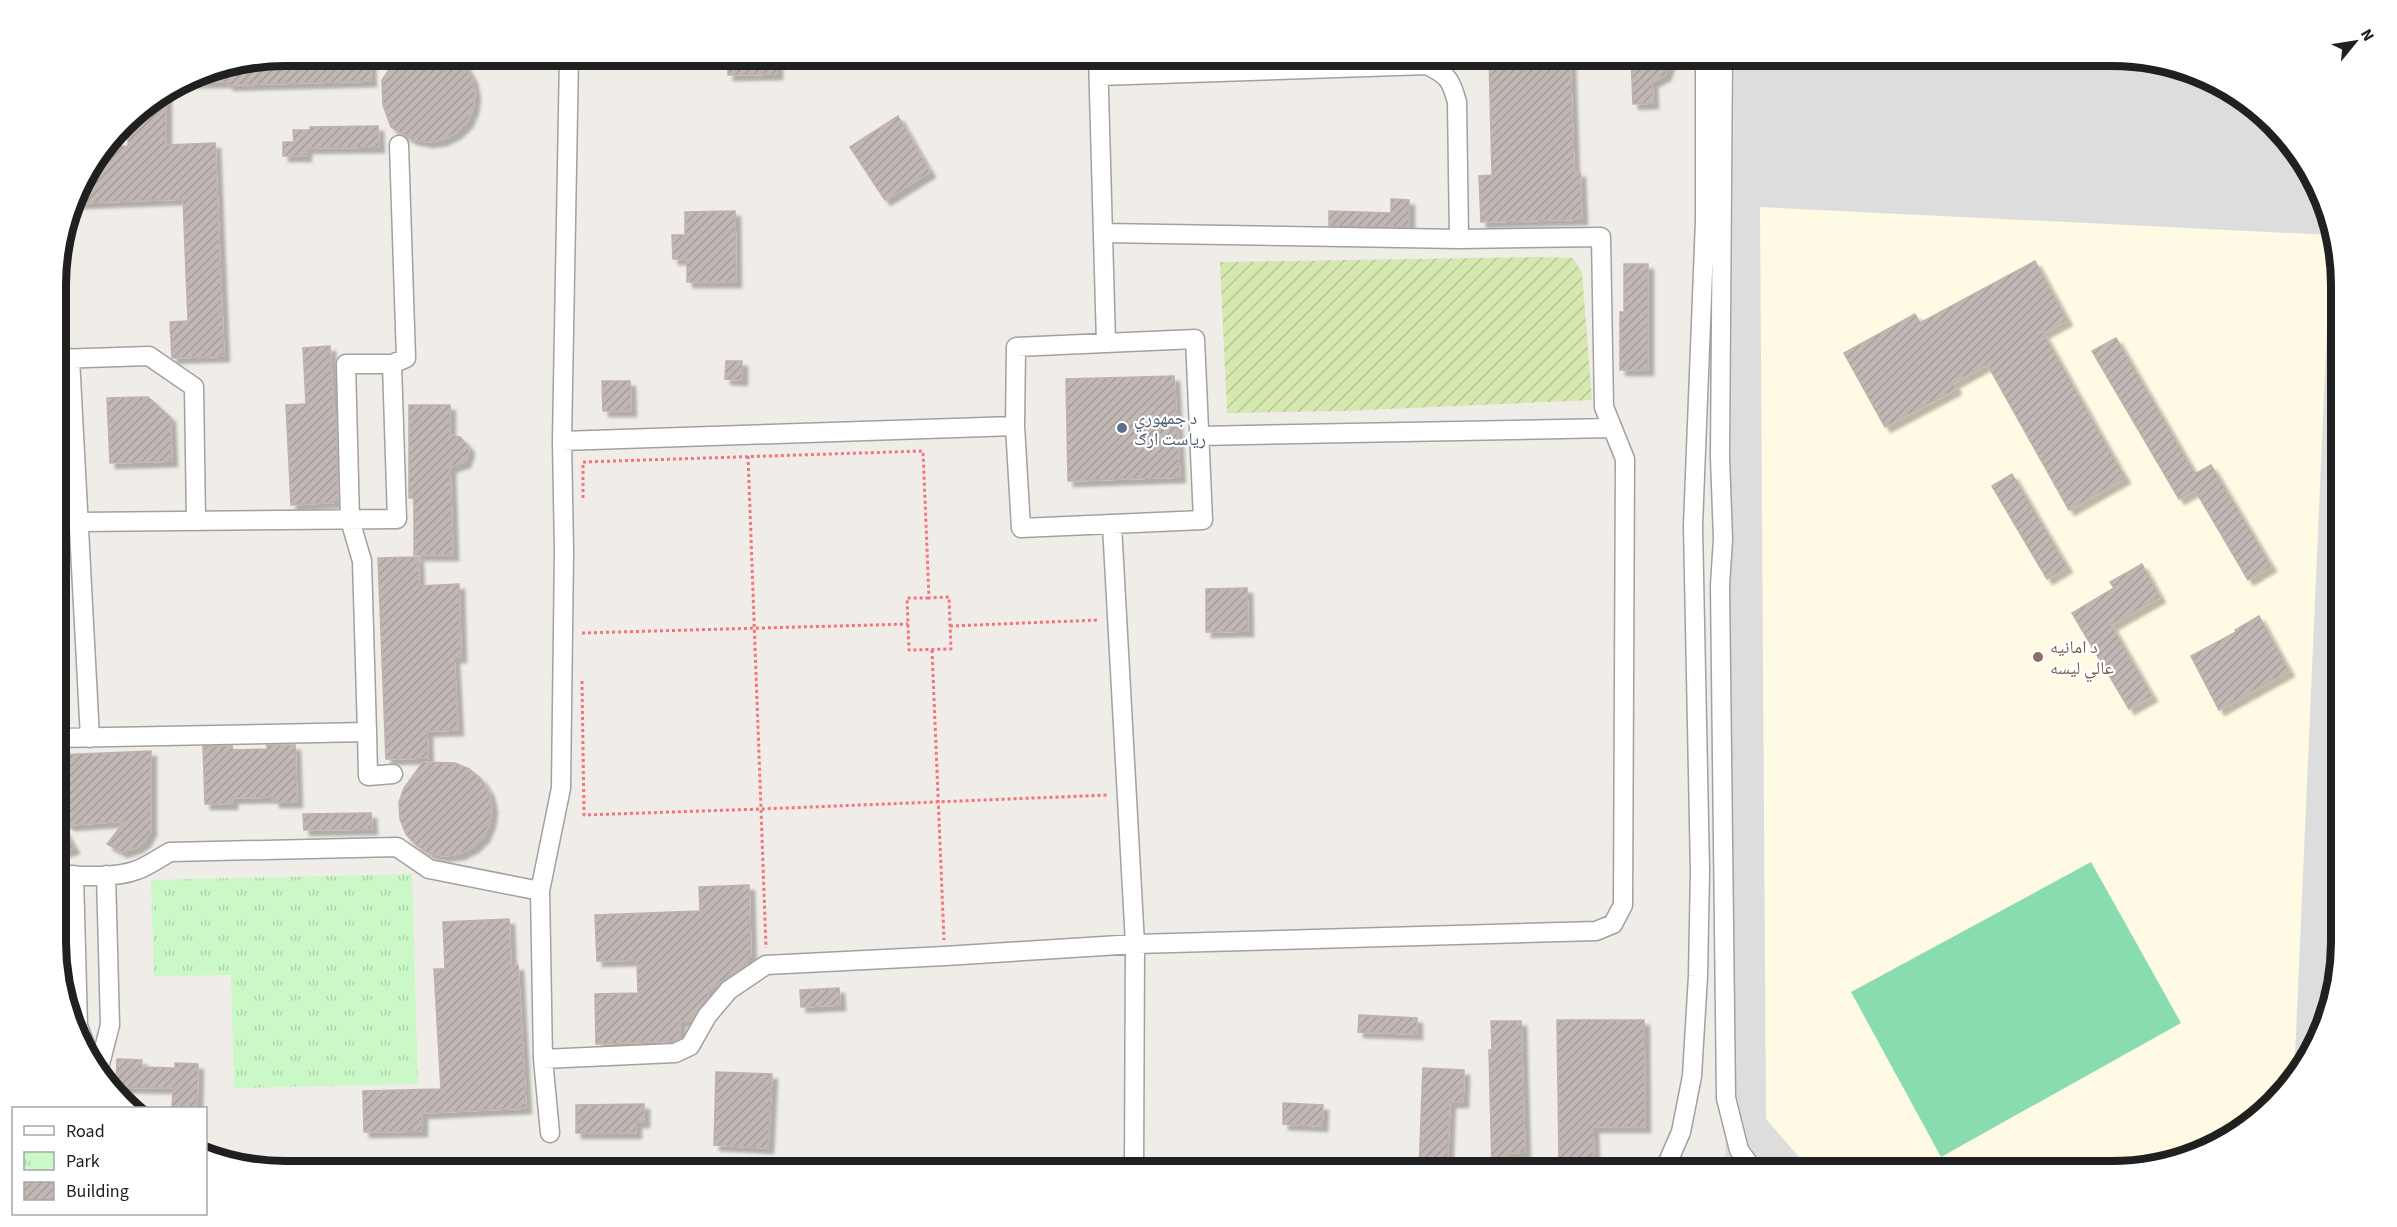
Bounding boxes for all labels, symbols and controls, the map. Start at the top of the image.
north arrow [2325,12,2385,72]
text: N [2355,25,2379,45]
place label: د جمهوري ریاست ارګ [1134,406,1206,452]
marker: د جمهوري ریاست ارګ [1115,421,1129,435]
place label: د امانیه عالي لیسه [2050,635,2114,683]
marker: د امانیه عالي لیسه [2031,650,2045,664]
legend [12,1107,207,1215]
text: Road [66,1119,105,1144]
text: Park [66,1149,100,1174]
text: Building [66,1179,129,1204]

